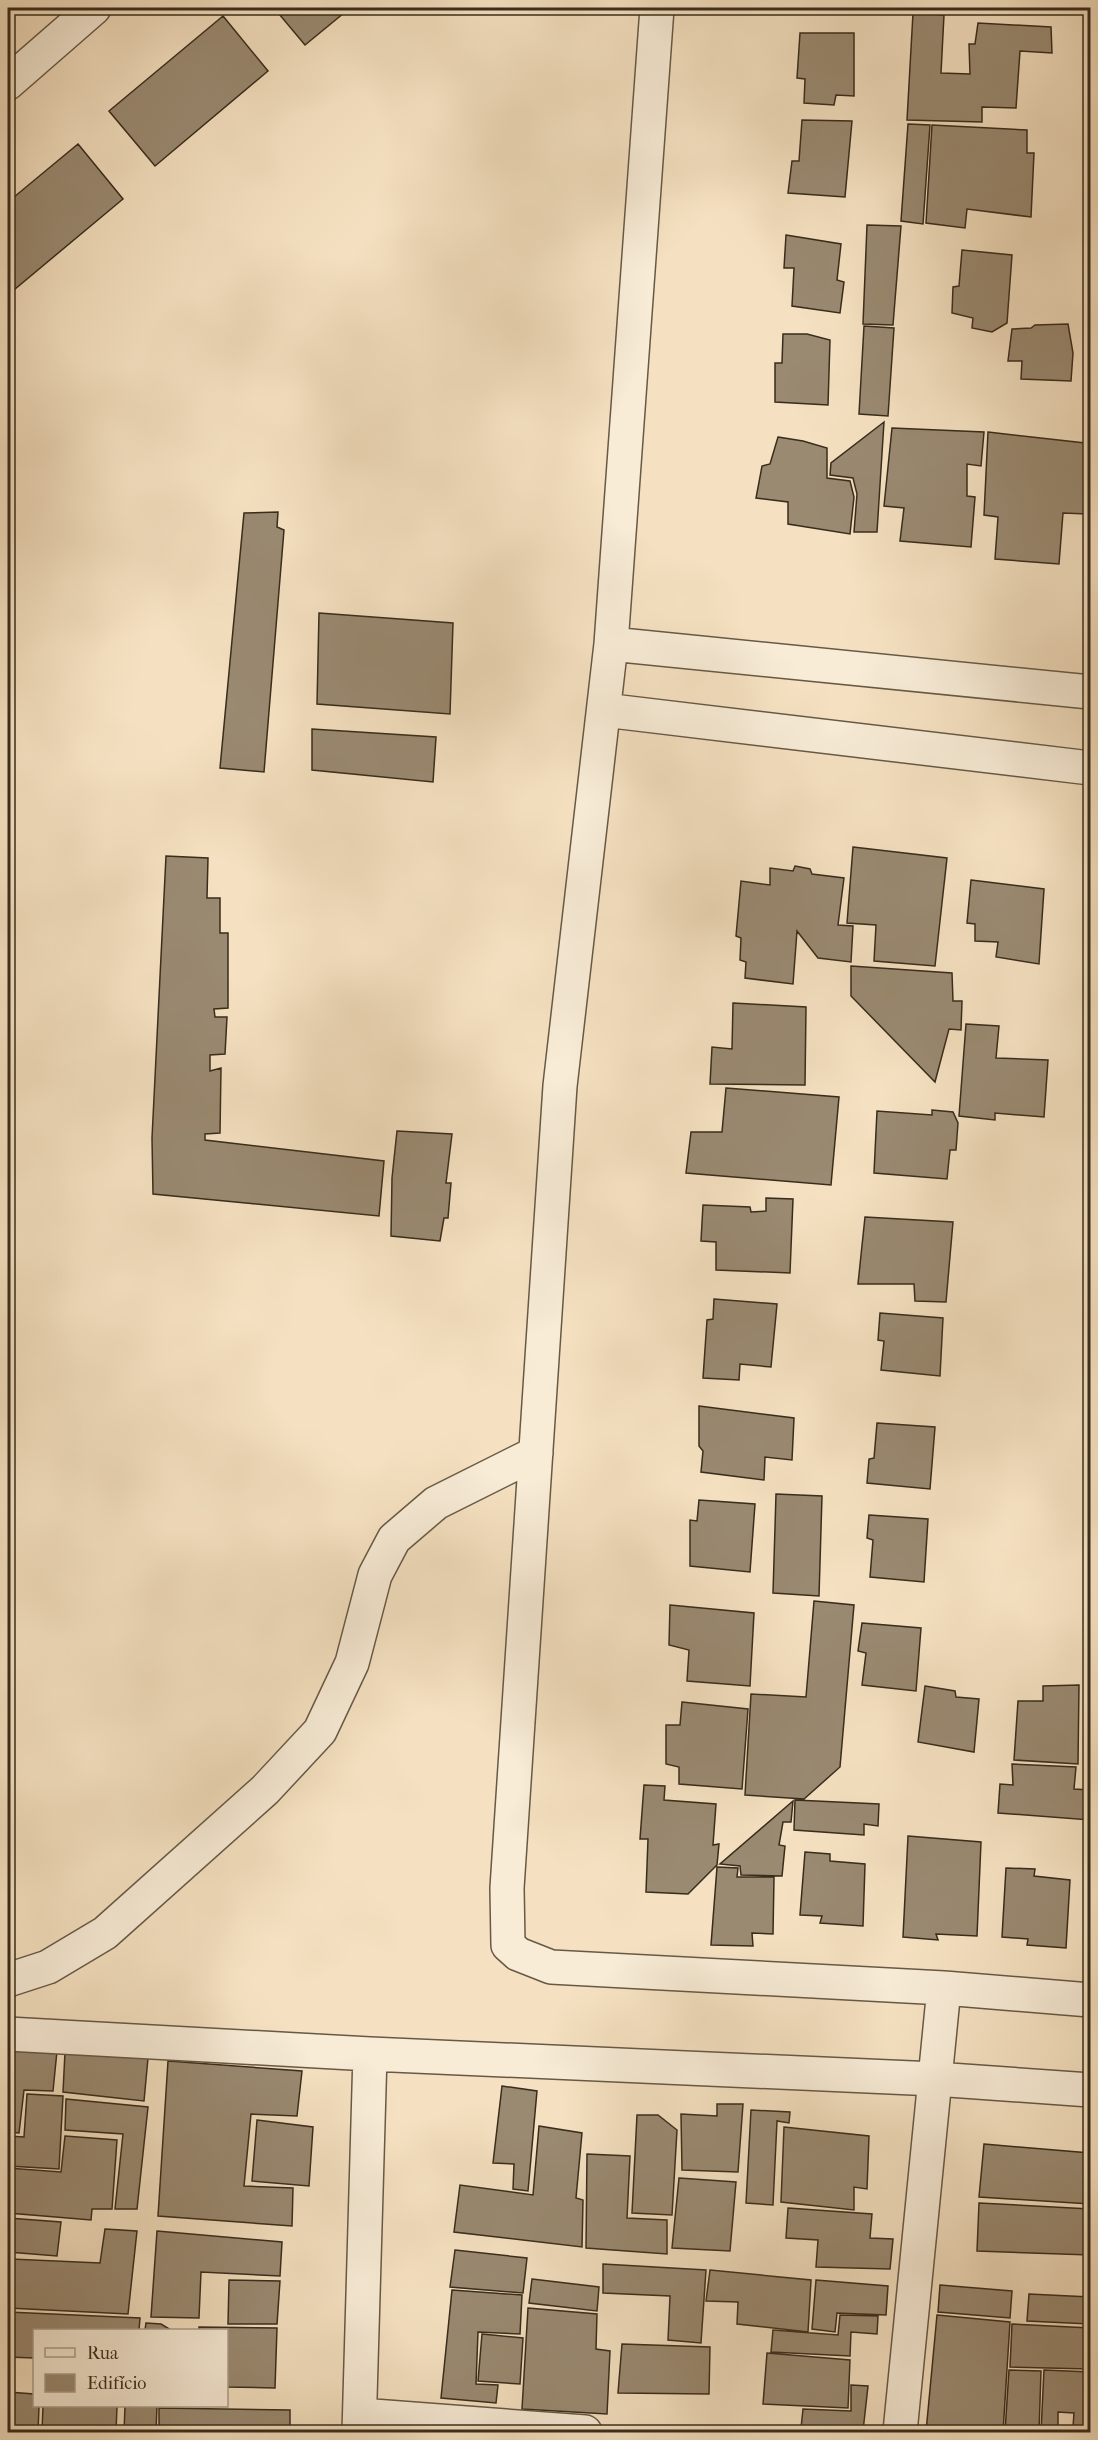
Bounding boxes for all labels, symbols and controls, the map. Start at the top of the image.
legend [33,2329,228,2407]
text: Rua [87,2343,119,2364]
text: Edifício [87,2373,146,2394]

